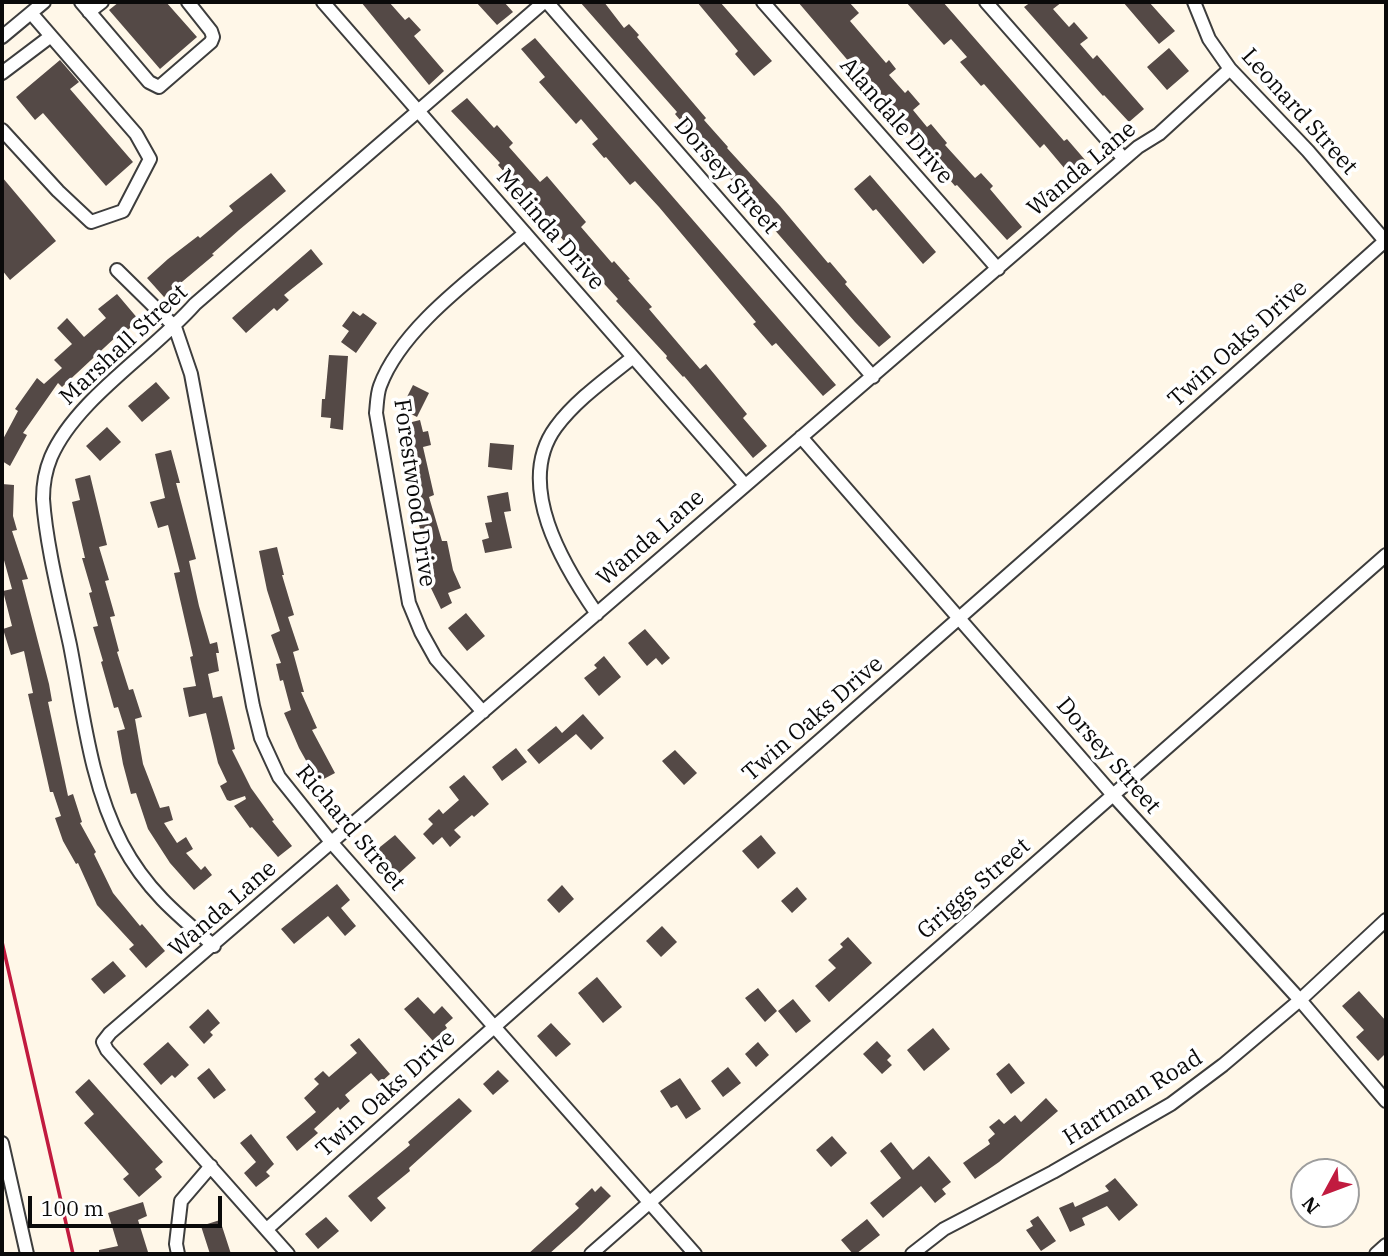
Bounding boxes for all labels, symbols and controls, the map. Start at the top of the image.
street label: Leonard Street [1235,43,1363,181]
street label: Alandale Drive [833,52,959,190]
street label: Dorsey Street [668,112,784,240]
street label: Wanda Lane [1022,116,1142,222]
street label: Melinda Drive [490,164,610,296]
street label: Twin Oaks Drive [1163,274,1313,414]
street label: Marshall Street [54,279,194,411]
street label: Forestwood Drive [387,397,441,589]
street label: Wanda Lane [592,484,710,592]
street label: Twin Oaks Drive [737,650,889,788]
street label: Dorsey Street [1050,692,1166,820]
street label: Richard Street [289,760,411,896]
street label: Griggs Street [912,833,1036,945]
street label: Wanda Lane [164,855,282,963]
street label: Twin Oaks Drive [311,1024,461,1164]
street label: Hartman Road [1058,1044,1208,1152]
north arrow [1290,1158,1360,1228]
scale bar [32,1182,226,1226]
text: N [1297,1192,1325,1219]
text: 100 m [41,1194,104,1222]

